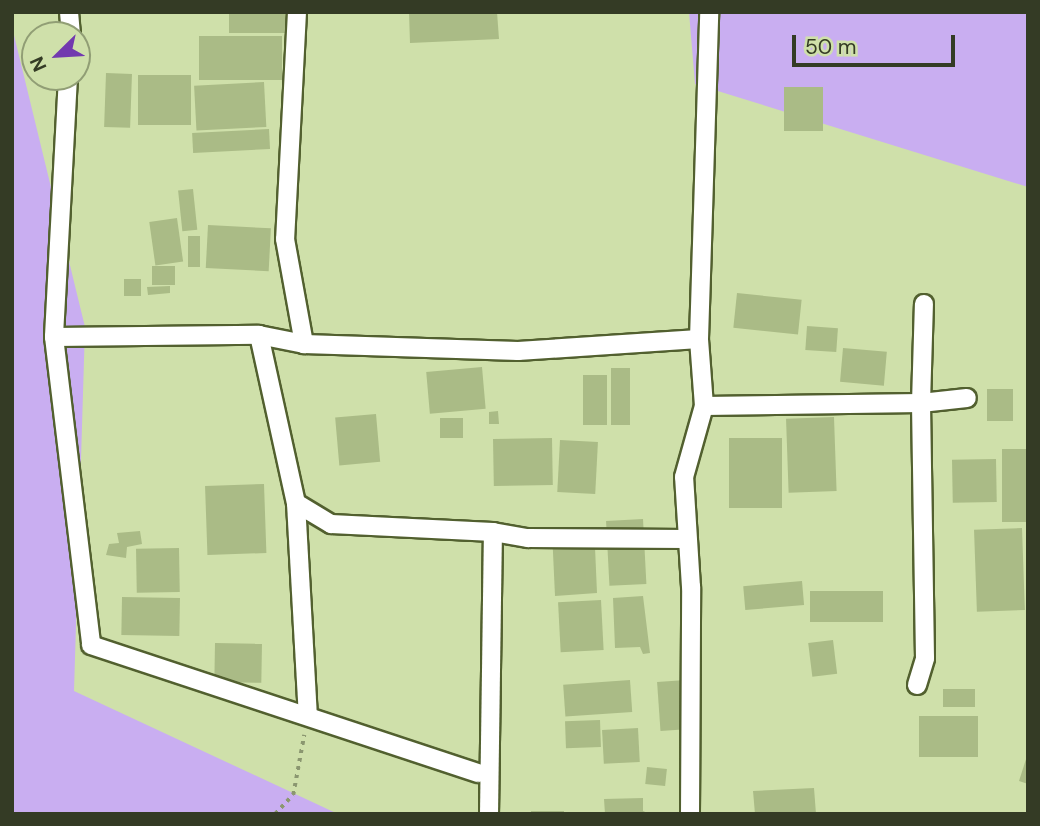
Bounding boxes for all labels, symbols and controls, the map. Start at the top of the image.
north arrow [21,21,91,91]
scale bar [795,21,958,65]
text: 50 m [805,33,856,61]
text: N [24,53,52,75]

